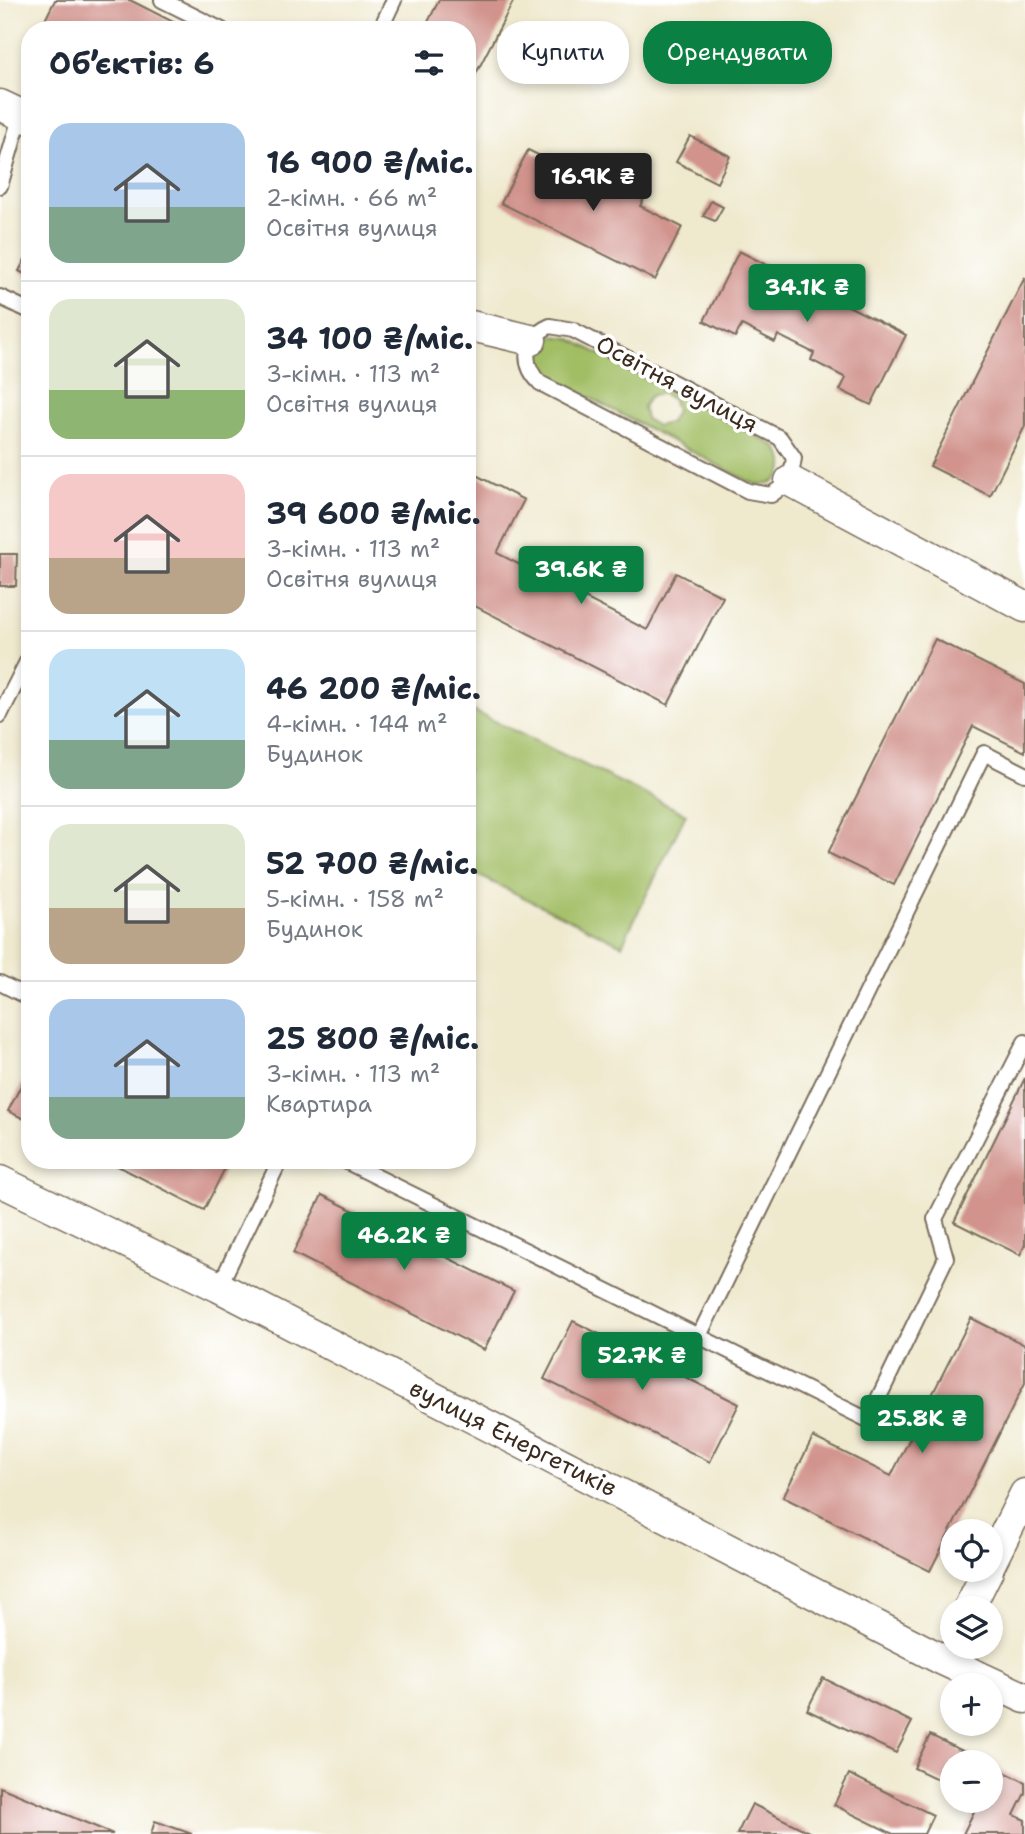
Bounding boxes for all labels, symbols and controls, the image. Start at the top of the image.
chip: Купити [497,21,629,84]
chip: Орендувати [643,21,832,84]
text: Об’єктів: 6 [49,43,215,84]
icon: filters [410,44,448,82]
text: 16 900 ₴/міс. [266,142,474,183]
icon: home [105,151,189,235]
pin: 16.9K ₴ [528,154,658,213]
text: 16.9K ₴ [551,161,635,191]
text: 2-кімн. · 66 m² [266,183,437,213]
text: Освітня вулиця [266,213,438,243]
pin: 34.1K ₴ [742,264,872,324]
text: 34.1K ₴ [765,272,849,302]
text: 34 100 ₴/міс. [266,318,473,359]
icon: home [105,327,189,411]
street label: Освітня вулиця [590,328,764,440]
text: 3-кімн. · 113 m² [266,359,440,389]
text: Освітня вулиця [266,389,438,419]
text: 39 600 ₴/міс. [266,493,481,534]
icon: home [105,502,189,586]
text: 3-кімн. · 113 m² [266,534,440,564]
pin: 39.6K ₴ [516,546,646,606]
text: 39.6K ₴ [535,554,627,584]
text: Освітня вулиця [266,564,438,594]
text: 46 200 ₴/міс. [266,668,481,709]
icon: home [105,677,189,761]
text: 4-кімн. · 144 m² [266,709,447,739]
text: Будинок [266,739,363,769]
text: 52 700 ₴/міс. [266,843,478,884]
icon: home [105,852,189,936]
text: 5-кімн. · 158 m² [266,884,444,914]
text: Будинок [266,914,363,944]
text: 25 800 ₴/міс. [266,1018,479,1059]
icon: home [105,1027,189,1111]
text: 3-кімн. · 113 m² [266,1059,440,1089]
text: Квартира [266,1089,372,1119]
pin: 46.2K ₴ [339,1212,469,1272]
text: 46.2K ₴ [357,1220,451,1250]
pin: 52.7K ₴ [577,1332,707,1392]
text: 52.7K ₴ [597,1340,687,1370]
street label: вулиця Енергетиків [404,1372,622,1504]
pin: 25.8K ₴ [857,1396,987,1455]
text: 25.8K ₴ [876,1403,968,1433]
map controls [940,1519,1003,1813]
button: locate [940,1519,1003,1582]
button: layers [940,1596,1003,1659]
button: + [940,1673,1003,1736]
button: − [940,1750,1003,1813]

